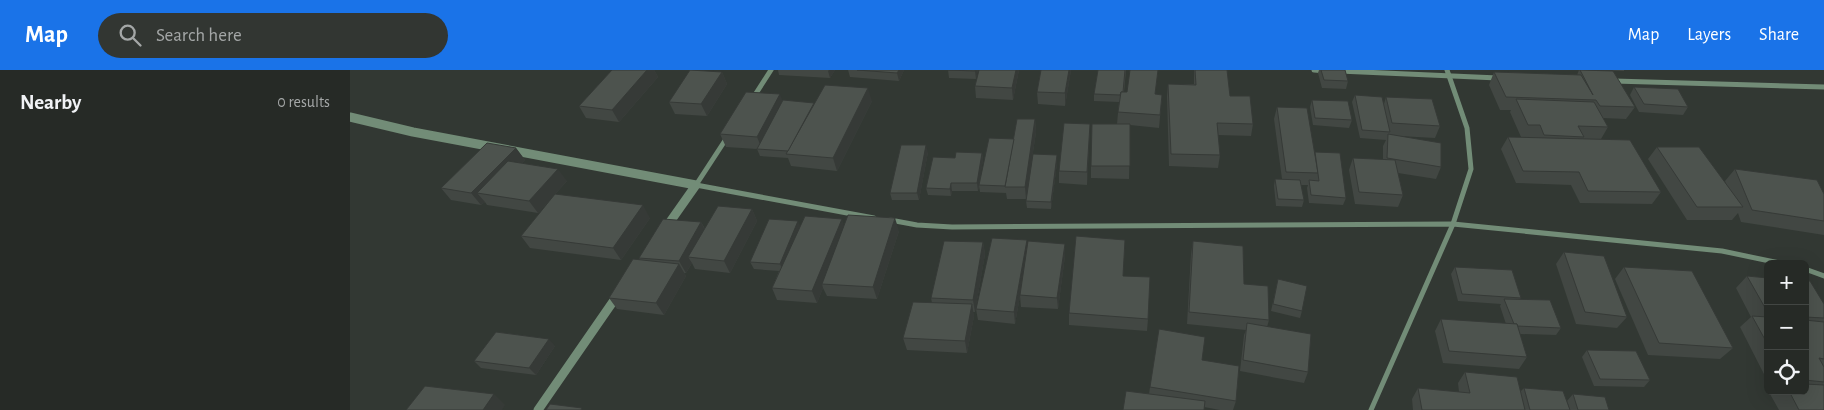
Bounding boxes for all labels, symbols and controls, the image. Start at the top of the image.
search box [98,13,448,58]
icon: search [116,21,144,49]
text: Map [25,23,68,47]
text: Search here [156,26,242,45]
text: Map [1628,26,1659,44]
text: Layers [1687,26,1731,44]
text: Share [1759,26,1799,44]
text: Nearby [20,92,81,113]
text: 0 results [277,94,330,110]
map controls [1764,260,1809,395]
button: + [1764,260,1809,305]
button: − [1764,305,1809,350]
button: locate [1764,350,1809,395]

